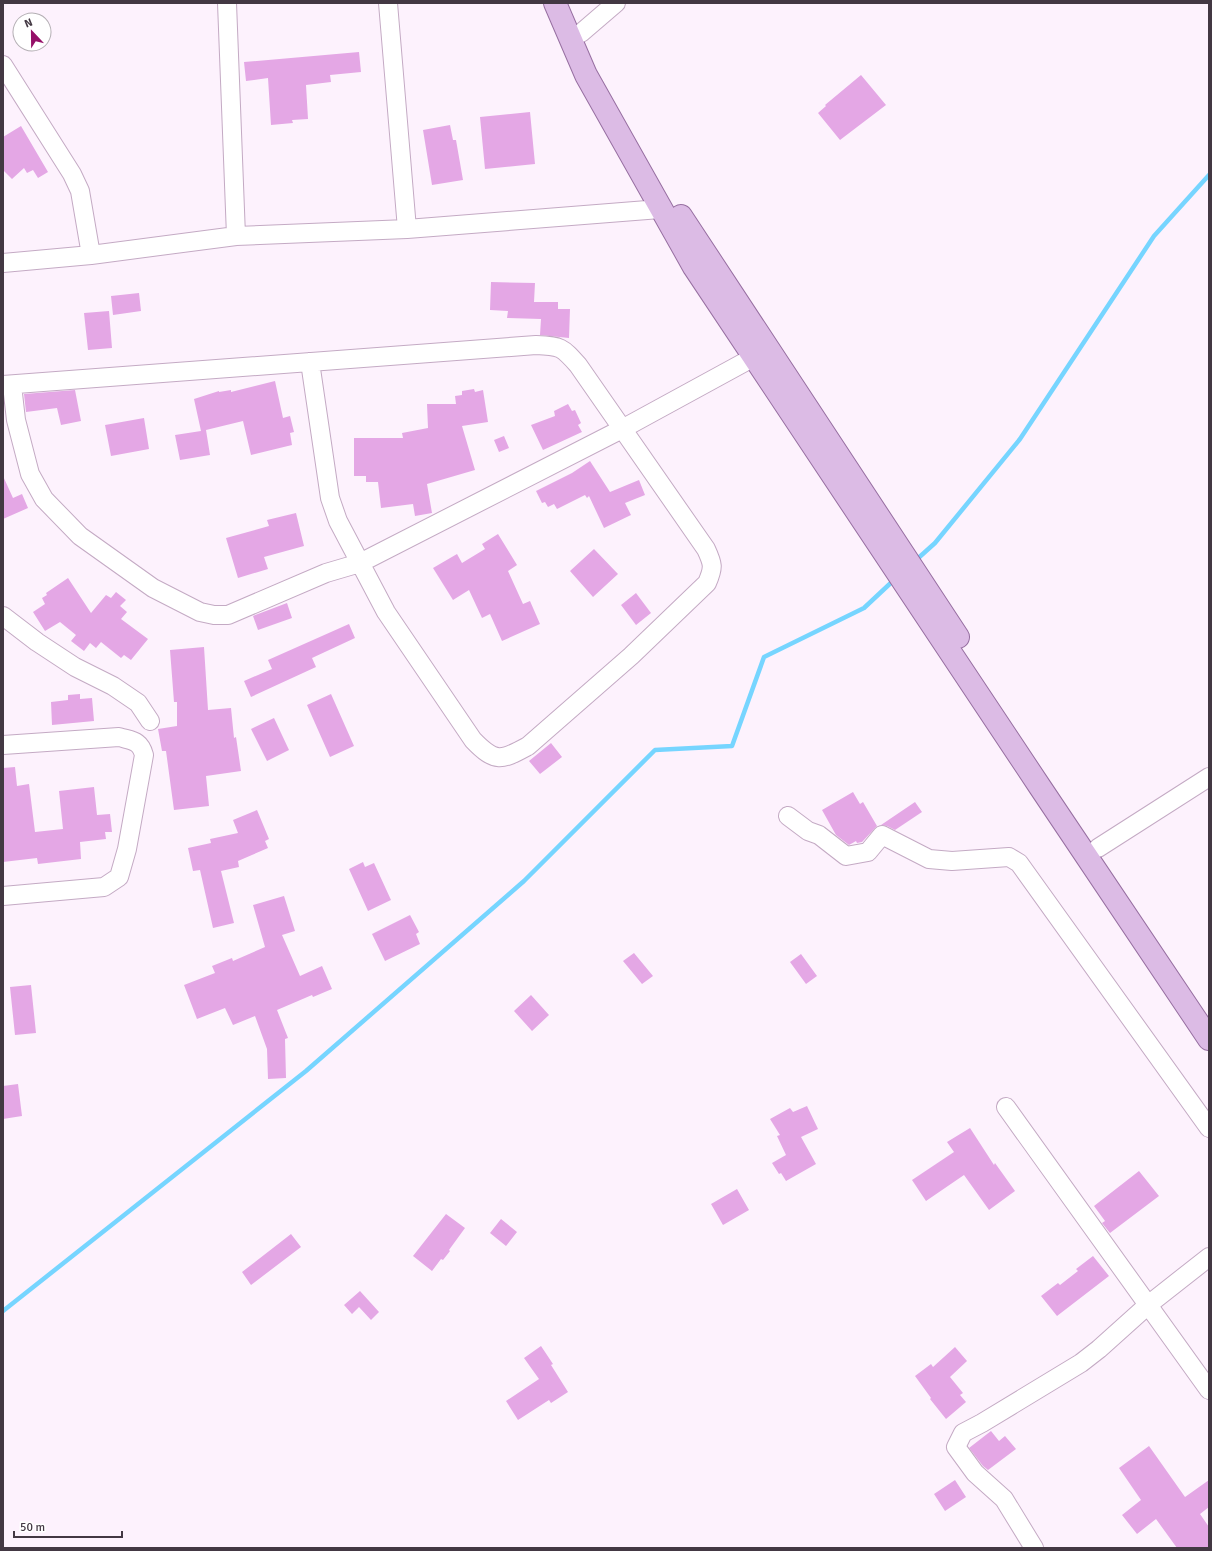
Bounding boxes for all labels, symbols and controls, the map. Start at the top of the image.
north arrow [12,12,52,52]
text: N [22,16,34,31]
scale bar [14,1513,122,1539]
text: 50 m [20,1520,45,1535]

